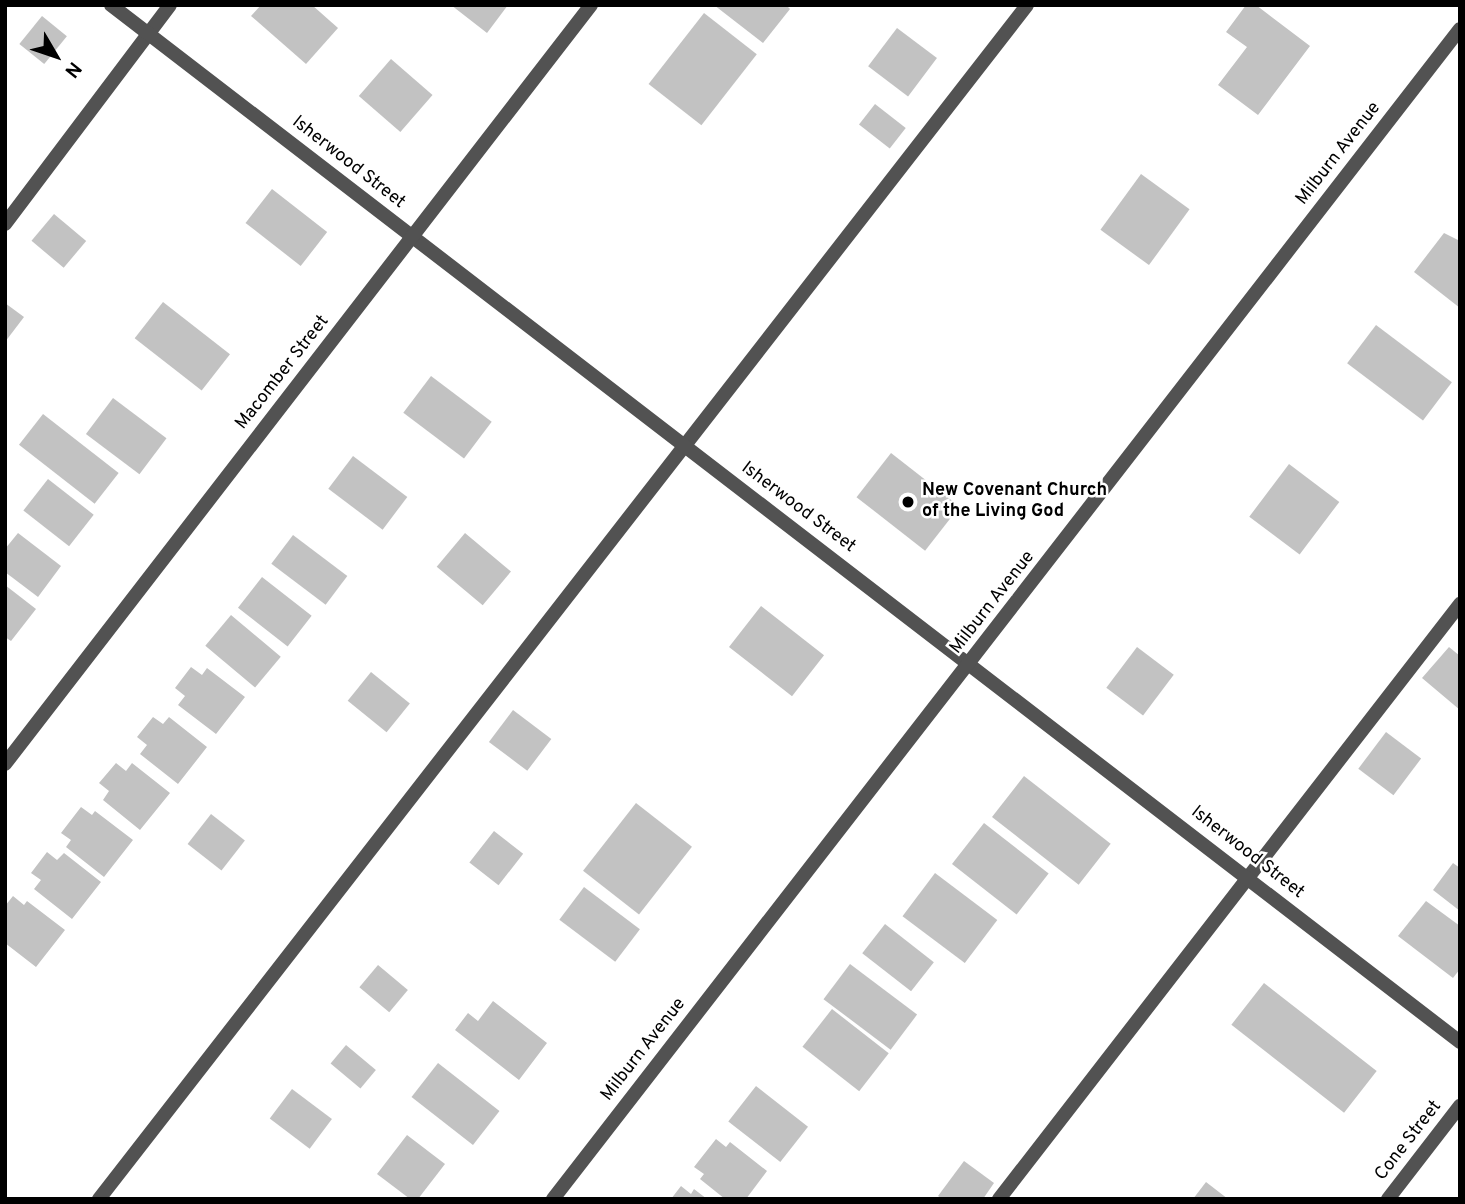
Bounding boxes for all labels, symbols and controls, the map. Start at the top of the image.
north arrow [21,21,91,91]
text: N [59,56,86,82]
street label: Milburn Avenue [1292,98,1386,210]
street label: Isherwood Street [287,112,409,214]
street label: Macomber Street [232,312,334,434]
street label: Isherwood Street [737,458,859,558]
place label: New Covenant Church of the Living God [922,481,1107,524]
marker: New Covenant Church of the Living God [900,494,916,510]
street label: Milburn Avenue [946,547,1040,659]
street label: Isherwood Street [1186,802,1308,904]
street label: Milburn Avenue [597,994,691,1106]
street label: Cone Street [1371,1097,1447,1185]

